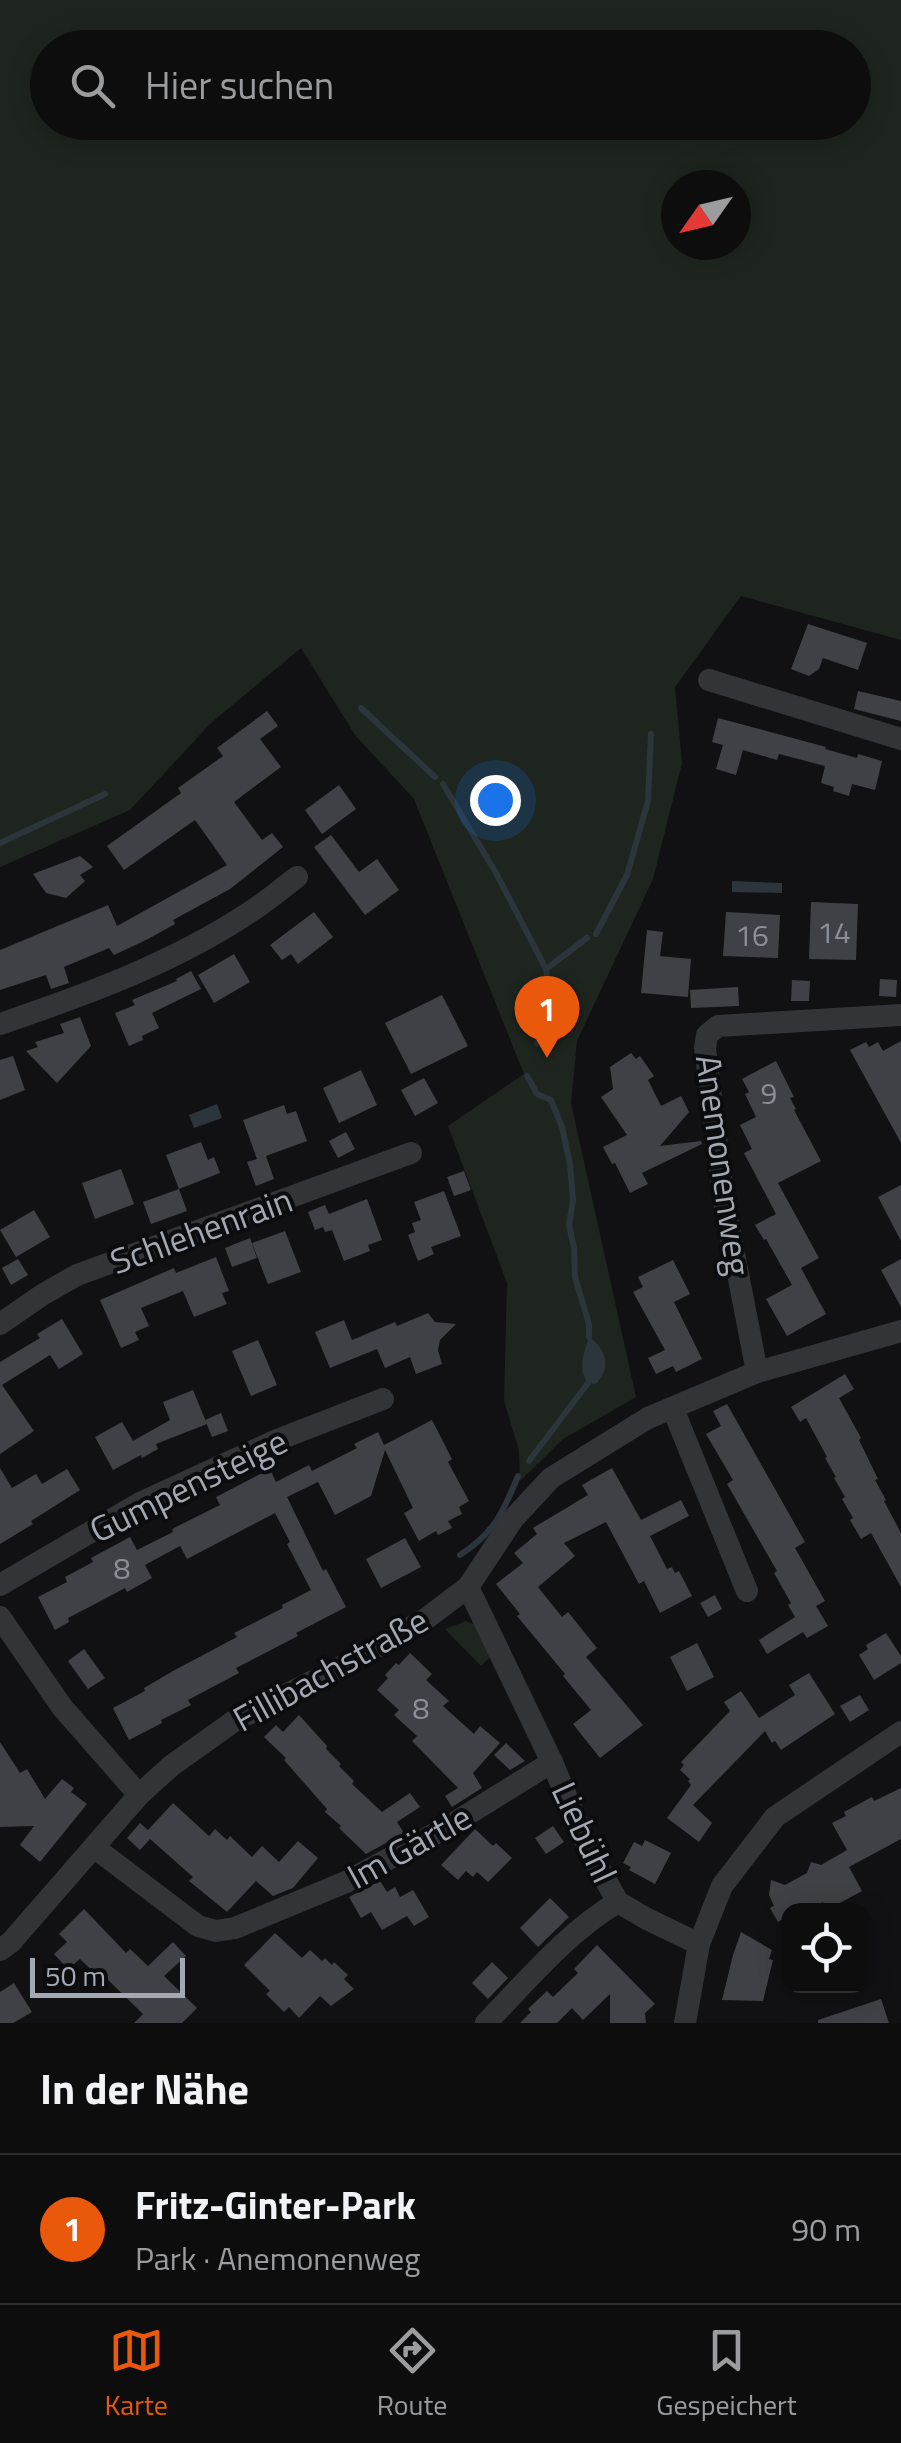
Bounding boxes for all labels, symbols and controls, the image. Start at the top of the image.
search box [30,30,871,140]
text: Hier suchen [145,56,334,114]
icon: search [65,58,120,113]
north arrow [661,170,751,260]
your location [470,775,521,826]
house number: 14 [817,909,851,955]
house number: 16 [735,912,769,958]
pin: 1 [514,976,580,1058]
street label: Anemonenweg [682,1051,766,1279]
house number: 9 [761,1070,777,1116]
street label: Schlehenrain [102,1172,300,1288]
street label: Gumpensteige [80,1414,296,1556]
house number: 8 [114,1545,130,1591]
street label: Fillibachstraße [222,1593,438,1745]
house number: 8 [413,1685,429,1731]
street label: Liebühl [538,1773,632,1891]
street label: Im Gärtle [337,1790,481,1902]
map controls [781,1903,871,1993]
button: locate [781,1903,871,1993]
scale bar [30,1953,185,1998]
text: 50 m [45,1954,106,1997]
text: In der Nähe [40,2056,249,2120]
text: Fritz-Ginter-Park [135,2176,416,2234]
text: 1 [64,2205,81,2253]
text: 90 m [791,2205,861,2253]
text: Park · Anemonenweg [135,2234,421,2282]
tab: Karte [104,2323,168,2426]
tab: Route [377,2323,447,2426]
tab: Gespeichert [656,2323,797,2426]

